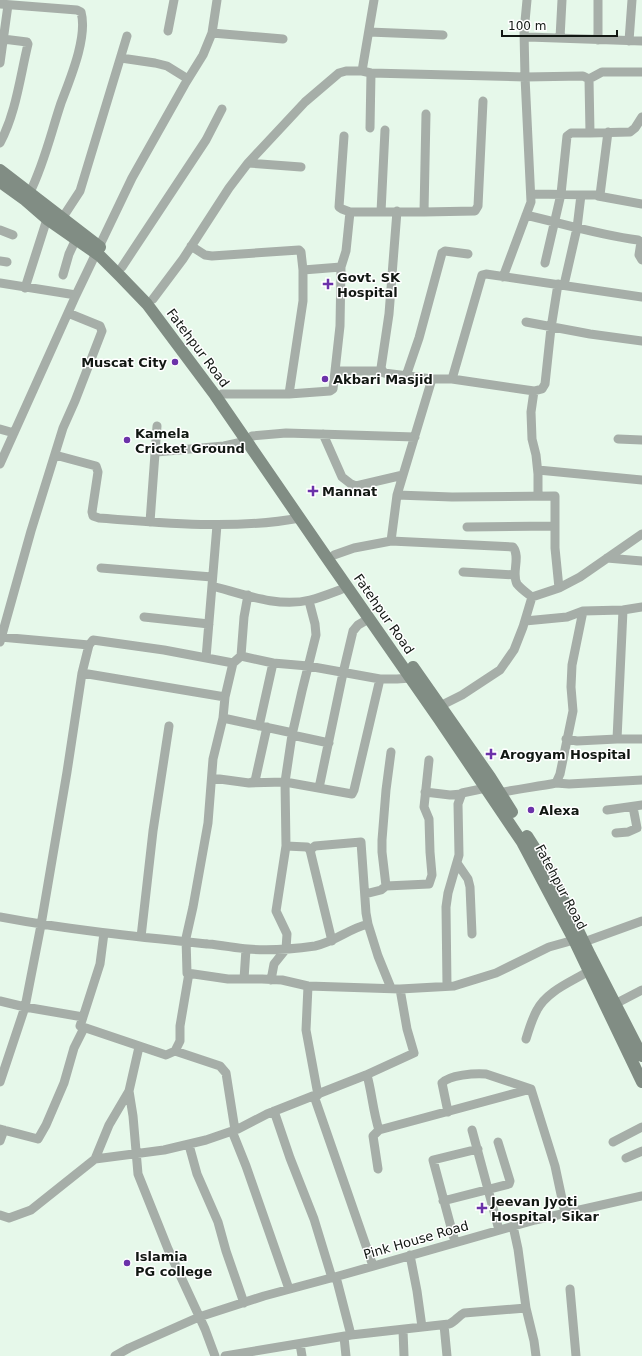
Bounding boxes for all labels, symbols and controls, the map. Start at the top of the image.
scale bar [502,12,617,38]
text: 100 m [508,19,546,33]
place label: Govt. SK Hospital [337,270,401,300]
marker: Govt. SK Hospital [322,278,334,290]
street label: Fatehpur Road [164,306,232,390]
place label: Muscat City [81,355,168,370]
marker: Muscat City [170,357,180,367]
place label: Akbari Masjid [333,372,433,387]
marker: Akbari Masjid [320,374,330,384]
place label: Kamela Cricket Ground [135,426,245,456]
marker: Kamela Cricket Ground [122,435,132,445]
place label: Mannat [322,484,377,499]
marker: Mannat [307,485,319,497]
street label: Fatehpur Road [351,571,417,657]
place label: Arogyam Hospital [500,747,631,762]
marker: Arogyam Hospital [485,748,497,760]
place label: Alexa [539,803,580,818]
marker: Alexa [526,805,536,815]
street label: Fatehpur Road [532,842,590,932]
place label: Jeevan Jyoti Hospital, Sikar [490,1194,599,1224]
marker: Jeevan Jyoti Hospital, Sikar [476,1202,488,1214]
street label: Pink House Road [362,1218,470,1262]
place label: Islamia PG college [135,1249,212,1279]
marker: Islamia PG college [122,1258,132,1268]

